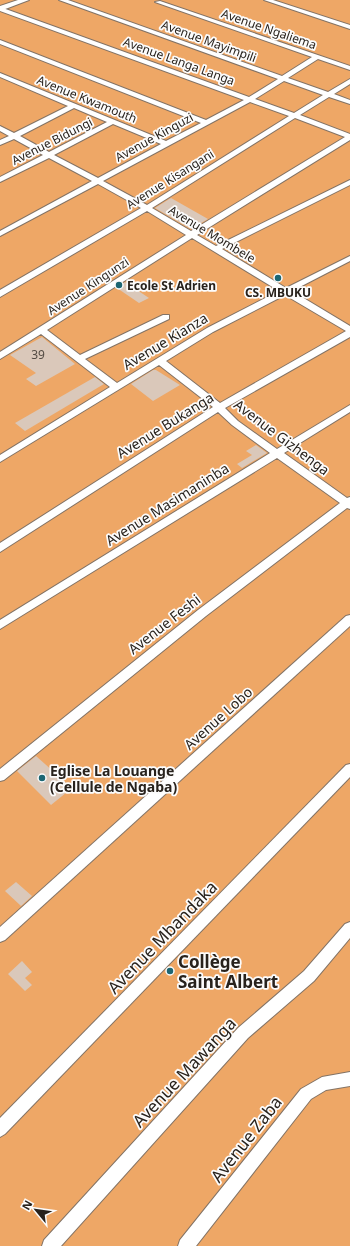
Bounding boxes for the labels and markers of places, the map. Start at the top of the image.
marker: CS. MBUKU [273,273,283,283]
place label: Ecole St Adrien [127,277,216,294]
marker: Ecole St Adrien [114,280,124,290]
place label: CS. MBUKU [245,284,311,301]
place label: Eglise La Louange (Cellule de Ngaba) [50,761,177,796]
marker: Eglise La Louange (Cellule de Ngaba) [37,773,47,783]
place label: Collège Saint Albert [178,950,278,993]
marker: Collège Saint Albert [165,966,175,976]

